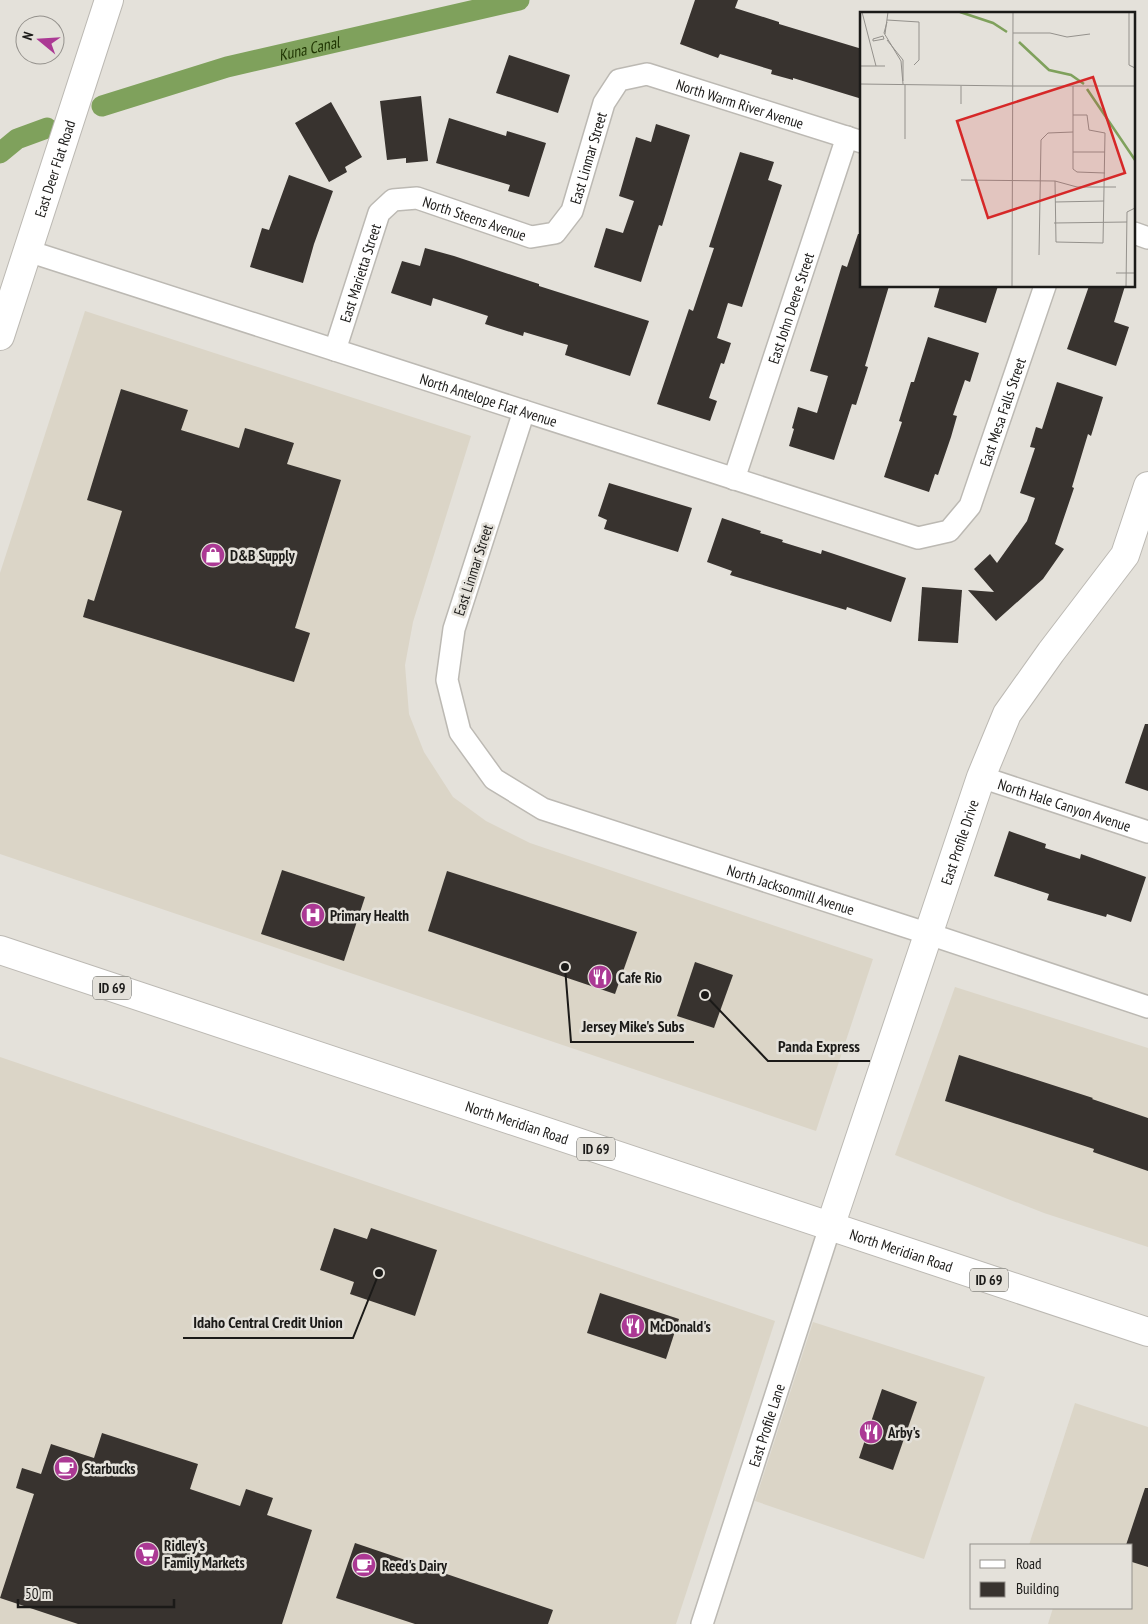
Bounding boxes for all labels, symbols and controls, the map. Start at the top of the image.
inset map [860,12,1136,288]
north arrow [15,15,65,65]
text: N [18,30,37,42]
water label: Kuna Canal [276,31,343,65]
street label: North Warm River Avenue [674,74,806,133]
street label: East Linmar Street [565,110,610,206]
street label: East Deer Flat Road [30,118,79,220]
street label: North Steens Avenue [420,191,529,244]
street label: East Marietta Street [335,221,385,325]
street label: East John Deere Street [763,250,818,366]
street label: East Mesa Falls Street [975,355,1029,469]
street label: North Antelope Flat Avenue [418,369,560,431]
street label: East Linmar Street [449,522,497,618]
shop icon: D&B Supply [200,542,226,568]
place label: D&B Supply [230,546,296,565]
street label: North Hale Canyon Avenue [996,774,1133,835]
street label: East Profile Drive [936,797,982,887]
street label: North Jacksonmill Avenue [725,860,857,919]
hospital icon: Primary Health [300,902,326,928]
place label: Primary Health [330,906,409,925]
restaurant icon: Cafe Rio [587,964,613,990]
place label: Cafe Rio [618,968,662,987]
road number: ID 69 [93,976,131,1000]
callout: Jersey Mike's Subs [571,1011,694,1042]
text: Jersey Mike's Subs [581,1016,685,1036]
callout: Panda Express [768,1030,870,1061]
text: Panda Express [778,1036,860,1056]
street label: North Meridian Road [463,1096,571,1148]
road number: ID 69 [577,1138,615,1160]
street label: North Meridian Road [847,1224,955,1276]
road number: ID 69 [970,1268,1008,1292]
callout: Idaho Central Credit Union [183,1307,353,1338]
text: Idaho Central Credit Union [193,1312,343,1332]
restaurant icon: McDonald's [620,1313,646,1339]
place label: McDonald's [650,1317,711,1336]
street label: East Profile Lane [744,1381,788,1469]
restaurant icon: Arby's [858,1419,884,1445]
place label: Arby's [887,1423,920,1442]
cafe icon: Starbucks [53,1455,79,1481]
place label: Starbucks [84,1459,136,1478]
place label: Ridley's Family Markets [164,1536,245,1572]
supermarket icon: Ridley's Family Markets [134,1541,160,1567]
legend [970,1544,1133,1609]
cafe icon: Reed's Dairy [351,1552,377,1578]
text: Road [1016,1554,1042,1573]
place label: Reed's Dairy [382,1556,448,1575]
scale bar [18,1576,174,1608]
text: Building [1016,1579,1059,1598]
text: 50 m [25,1584,51,1603]

